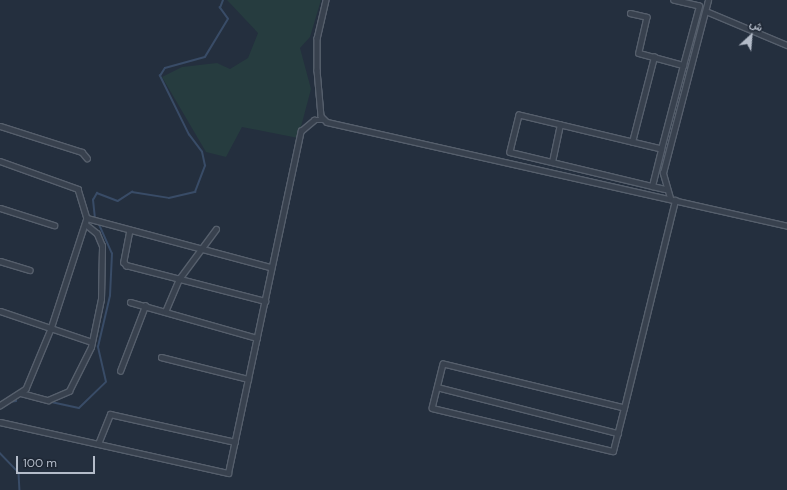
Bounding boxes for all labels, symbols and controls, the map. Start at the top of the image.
north arrow [731,16,771,56]
text: ش [747,16,765,34]
scale bar [18,448,97,474]
text: 100 m [23,455,57,471]

